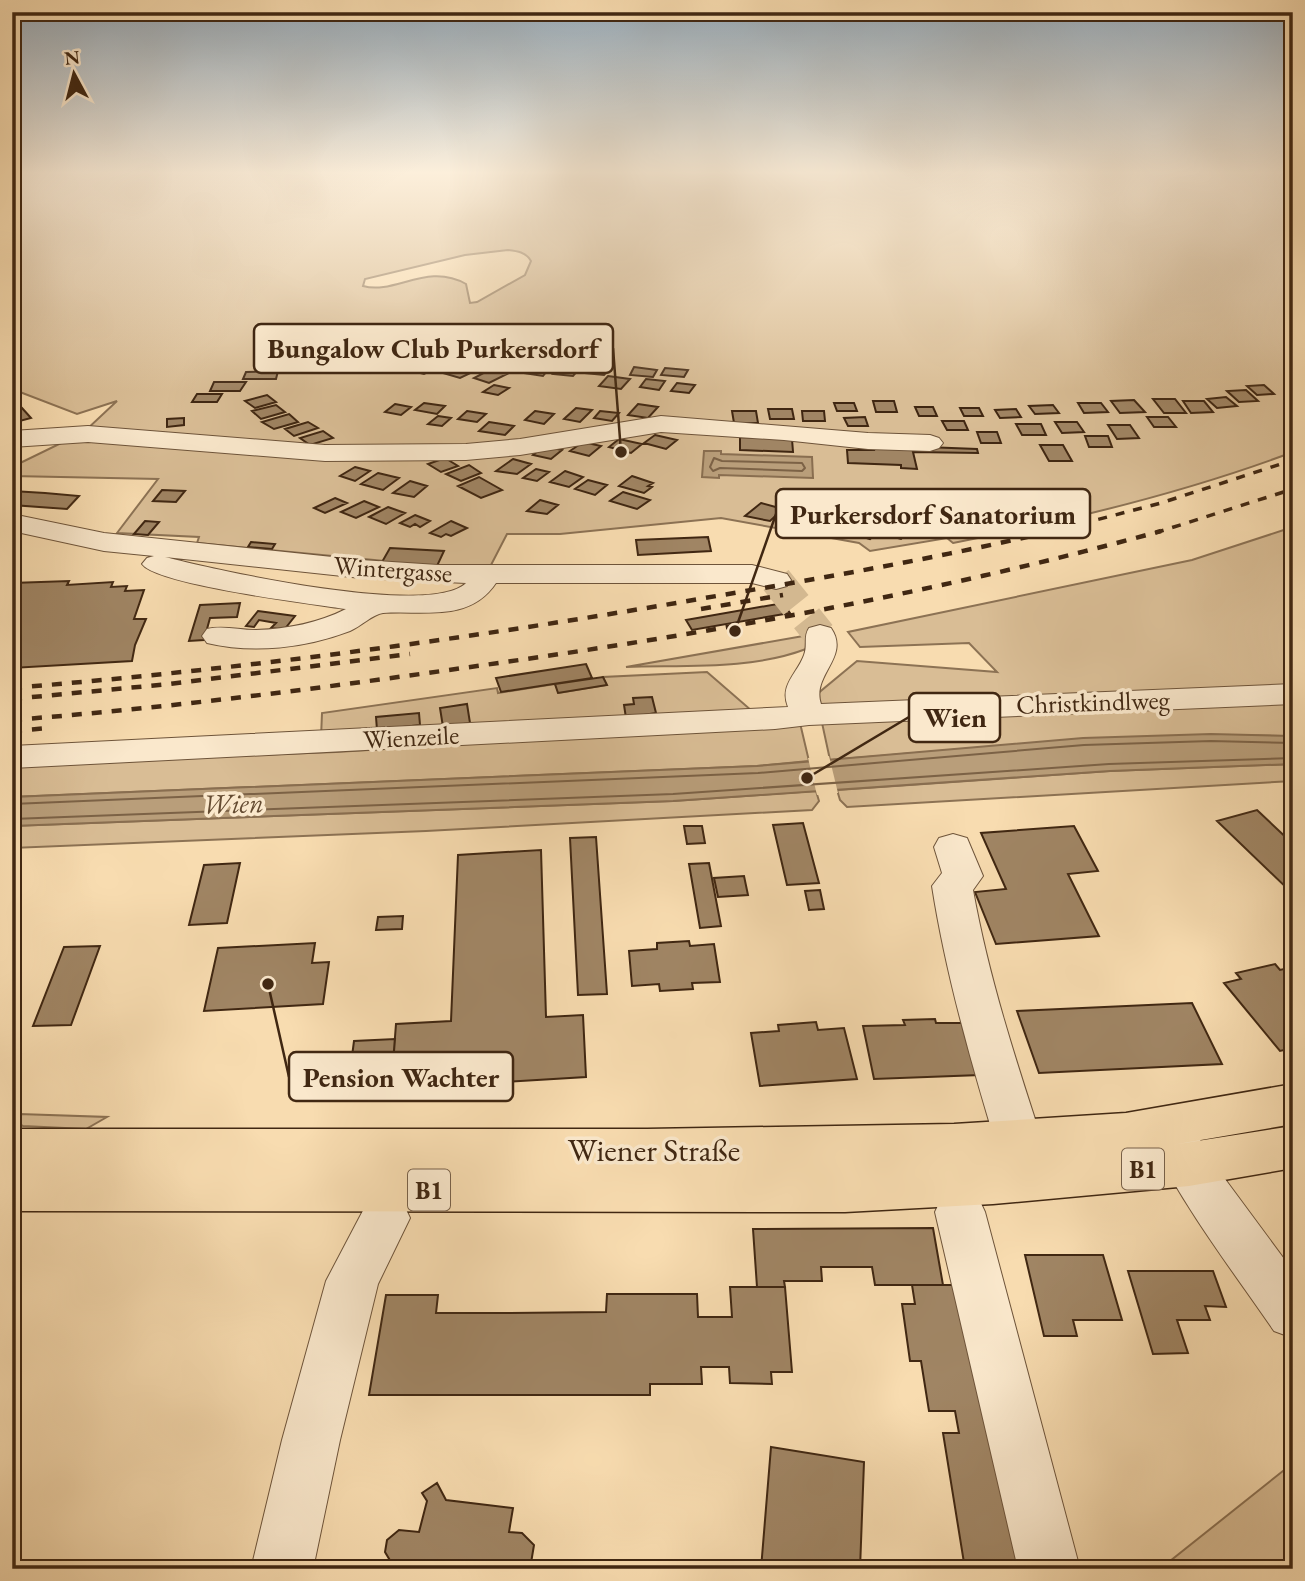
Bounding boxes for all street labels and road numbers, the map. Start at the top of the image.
street label: Wintergasse [332,548,454,590]
street label: Christkindlweg [1016,682,1171,722]
street label: Wienzeile [362,718,460,756]
street label: Wiener Straße [568,1129,740,1171]
road number: B1 [1122,1148,1164,1190]
road number: B1 [408,1170,450,1210]

